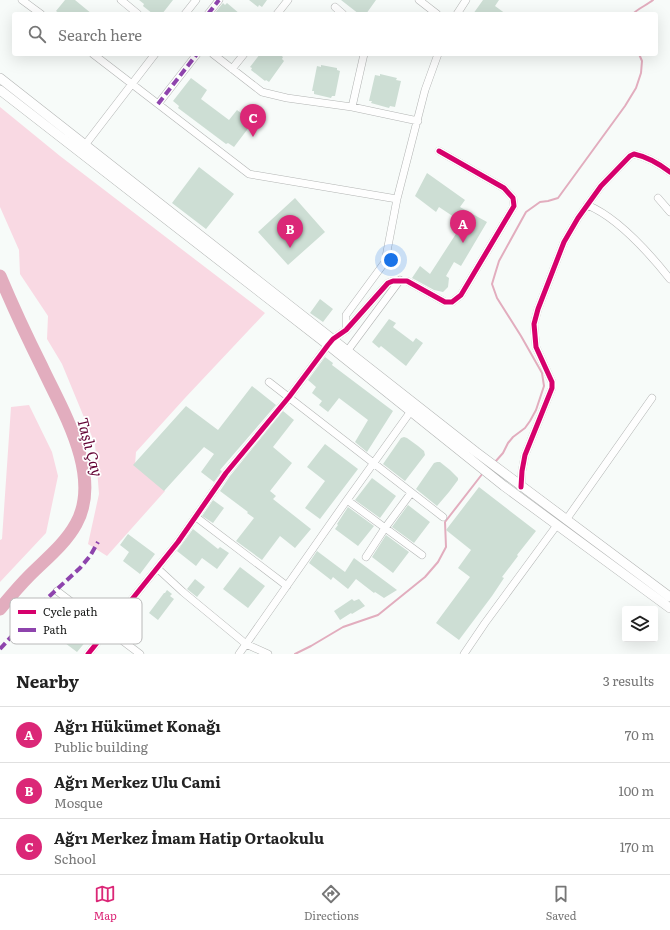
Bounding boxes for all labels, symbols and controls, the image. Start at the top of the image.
search box [12,12,658,56]
icon: search [26,23,48,45]
text: Search here [58,23,142,46]
pin: C [240,104,266,137]
pin: A [450,210,476,243]
pin: B [277,215,303,248]
your location [381,250,401,270]
water label: Taşlı Çay [72,415,110,479]
legend [10,598,142,644]
text: Cycle path [43,603,98,619]
map controls [622,606,658,642]
button: layers [622,606,658,642]
text: Path [43,621,67,637]
text: Nearby [16,668,79,693]
text: 3 results [603,671,654,690]
text: Ağrı Hükümet Konağı [54,714,221,737]
text: A [24,725,34,744]
text: 70 m [625,725,654,744]
text: Public building [54,737,148,756]
text: Ağrı Merkez Ulu Cami [54,770,221,793]
text: B [25,781,33,800]
text: 100 m [618,781,654,800]
text: Mosque [54,793,103,812]
text: Ağrı Merkez İmam Hatip Ortaokulu [54,826,324,849]
text: C [24,837,34,856]
text: 170 m [620,837,654,856]
text: School [54,849,96,868]
tab: Map [93,883,117,923]
tab: Directions [304,883,359,923]
tab: Saved [546,883,576,923]

